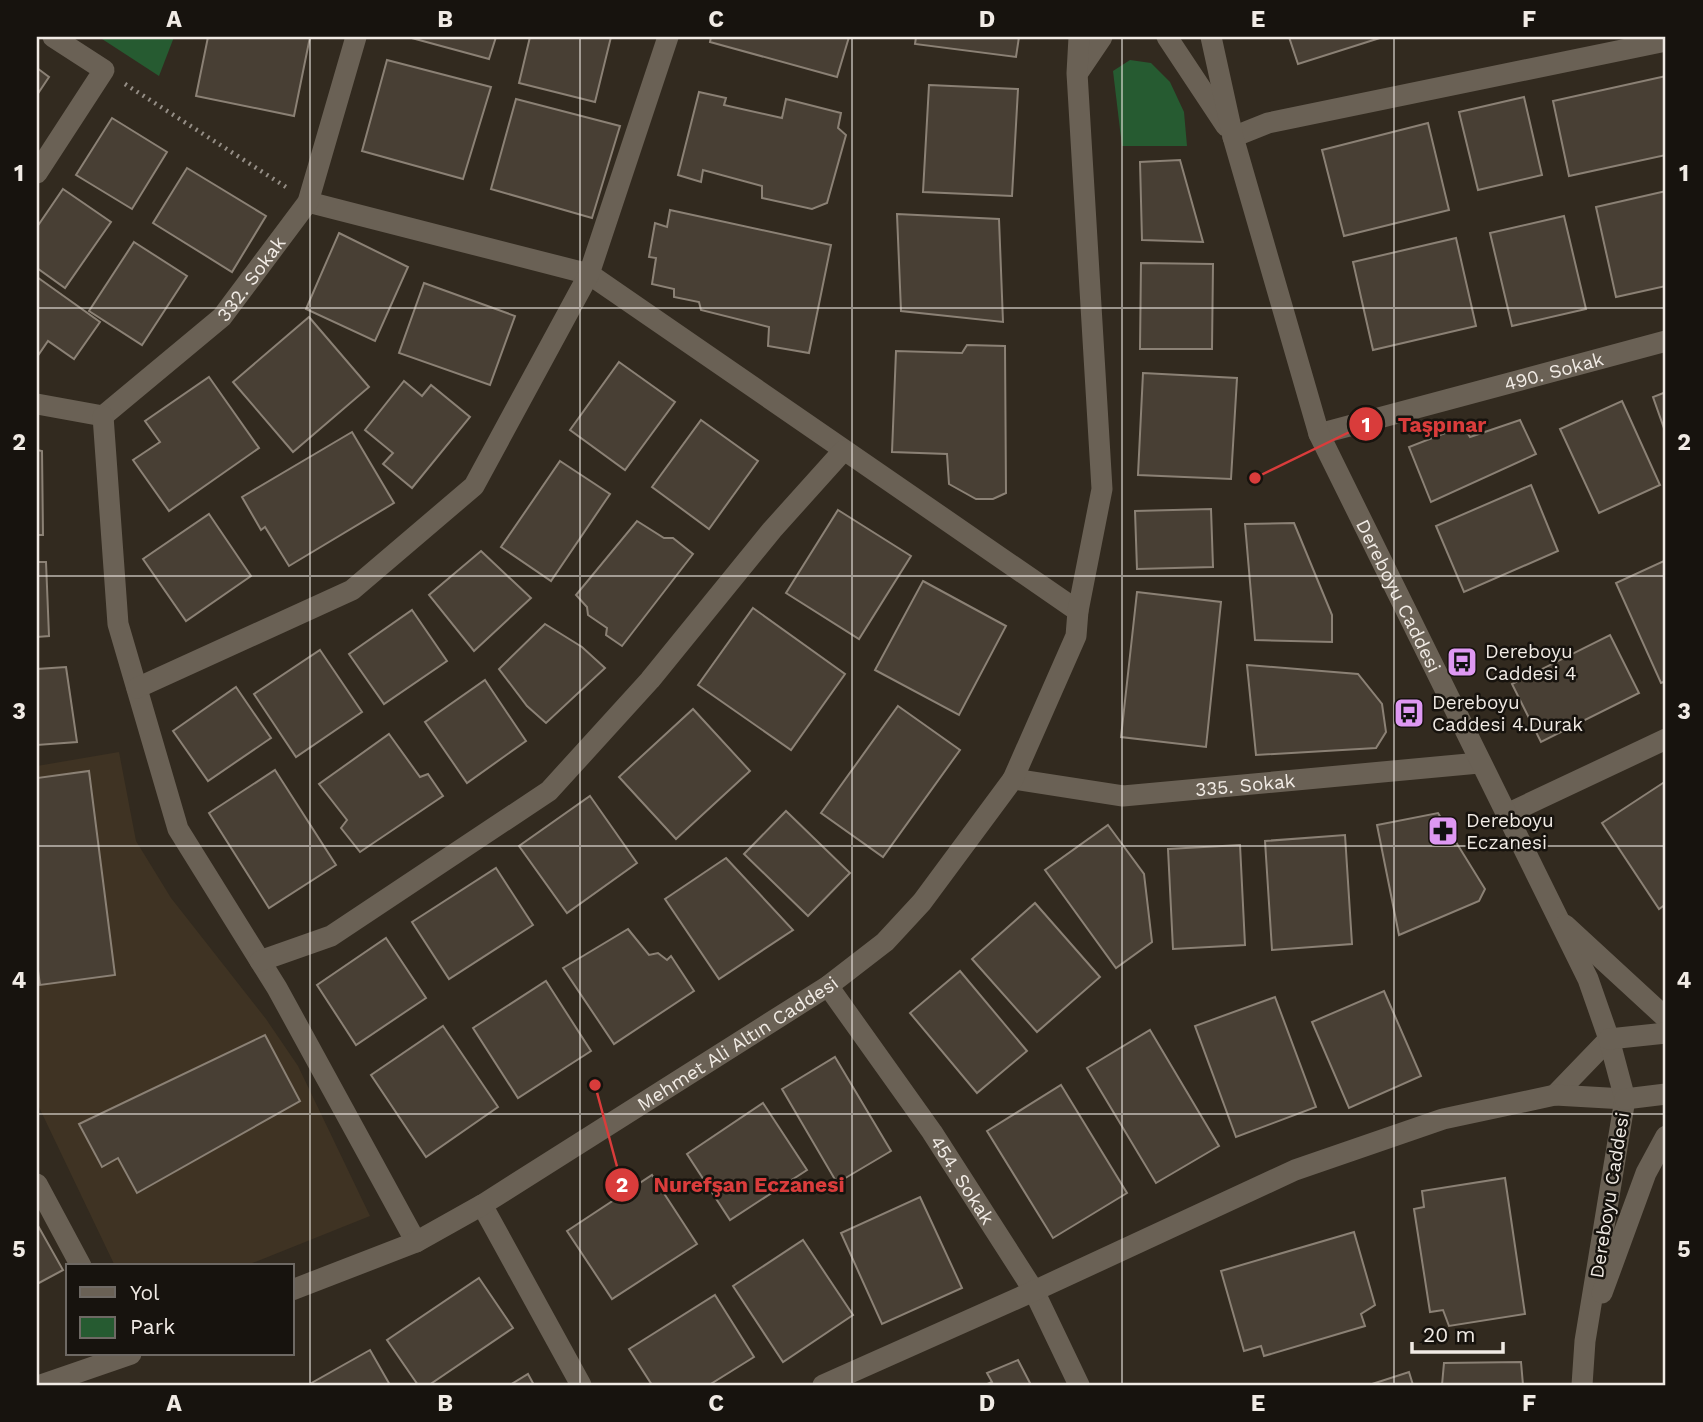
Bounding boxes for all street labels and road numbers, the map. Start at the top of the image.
street label: 332. Sokak [212,231,291,326]
street label: 490. Sokak [1502,347,1606,396]
street label: Dereboyu Caddesi [1351,516,1446,676]
street label: 335. Sokak [1194,769,1297,801]
street label: Mehmet Ali Altın Caddesi [633,971,843,1116]
street label: Dereboyu Caddesi [1585,1110,1634,1280]
street label: 454. Sokak [925,1131,999,1229]

